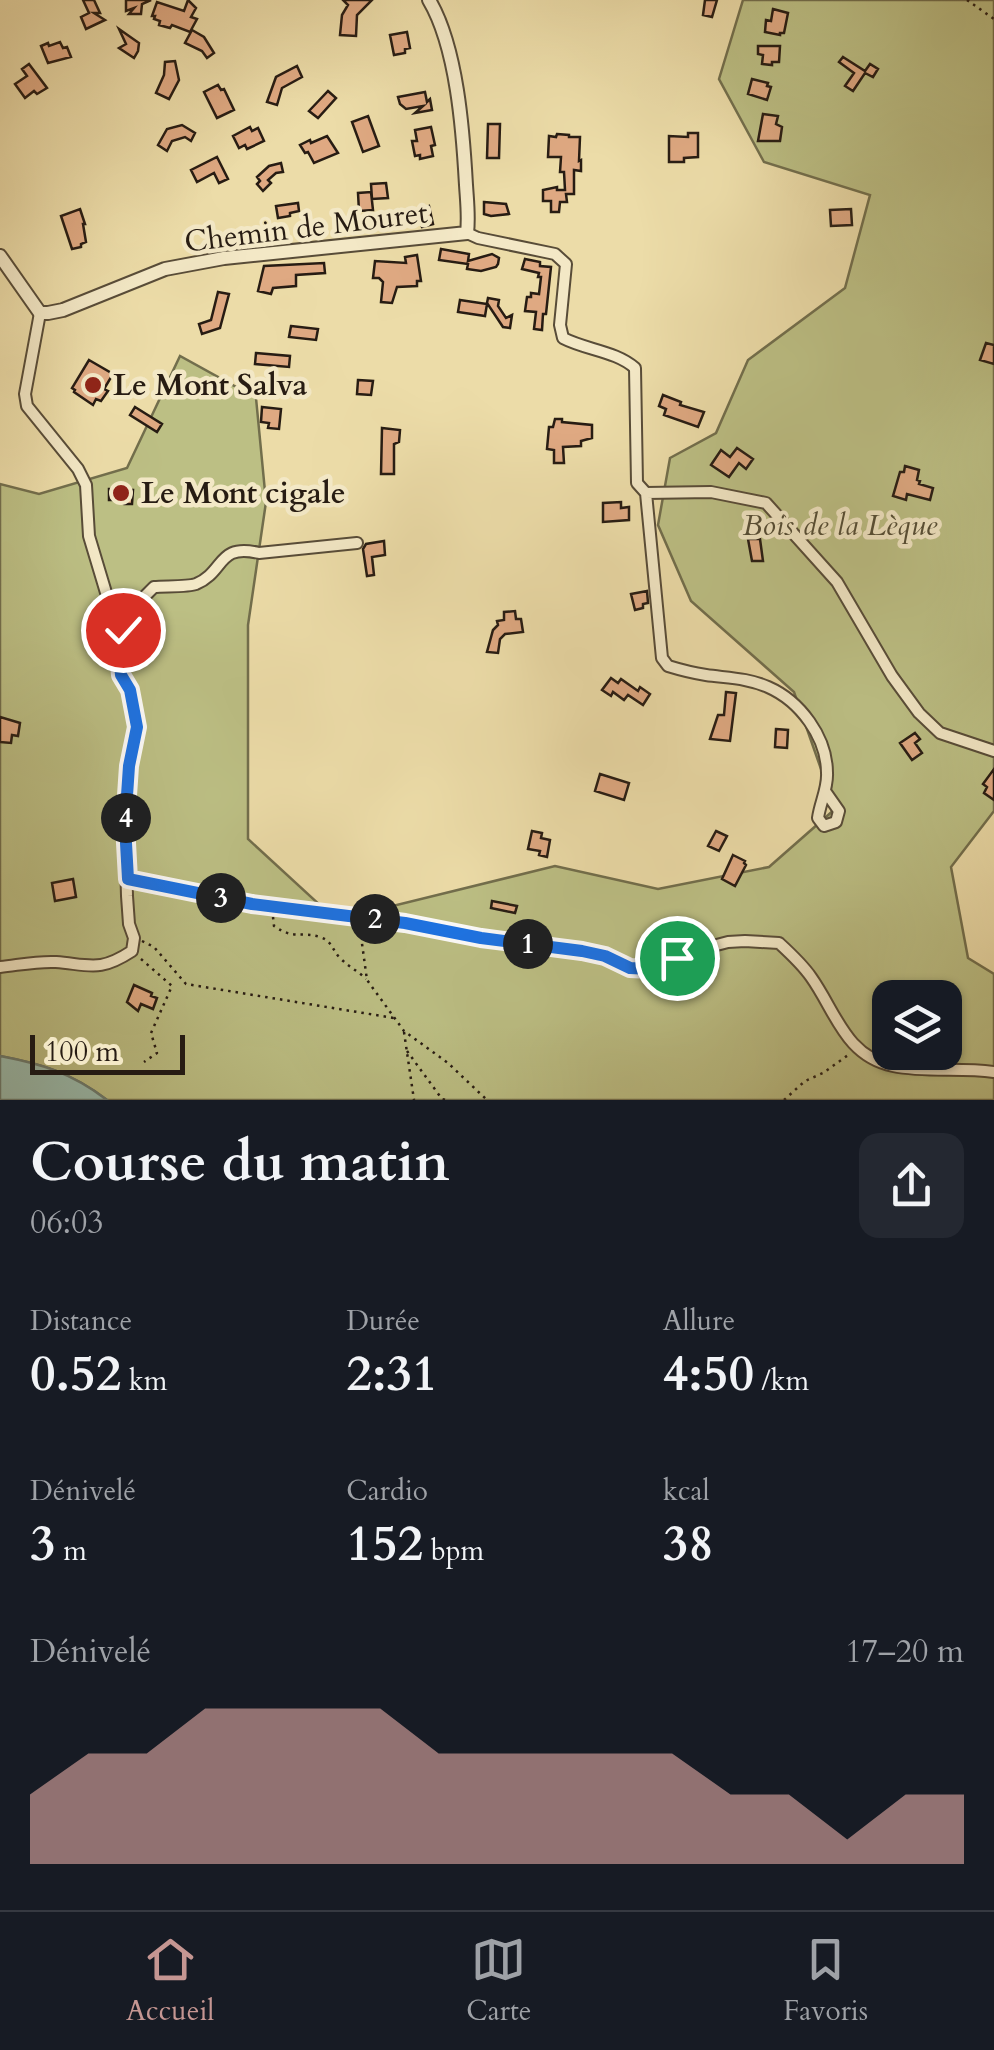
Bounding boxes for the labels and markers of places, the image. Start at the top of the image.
place label: Le Mont Salva [113,365,308,406]
marker: Le Mont Salva [82,374,104,396]
place label: Le Mont cigale [141,473,346,514]
marker: Le Mont cigale [110,482,132,504]
pin [81,588,166,673]
pin: 4 [101,793,151,843]
pin: 3 [196,873,246,923]
pin: 2 [350,894,400,944]
pin [635,916,720,1001]
pin: 1 [503,919,553,969]

